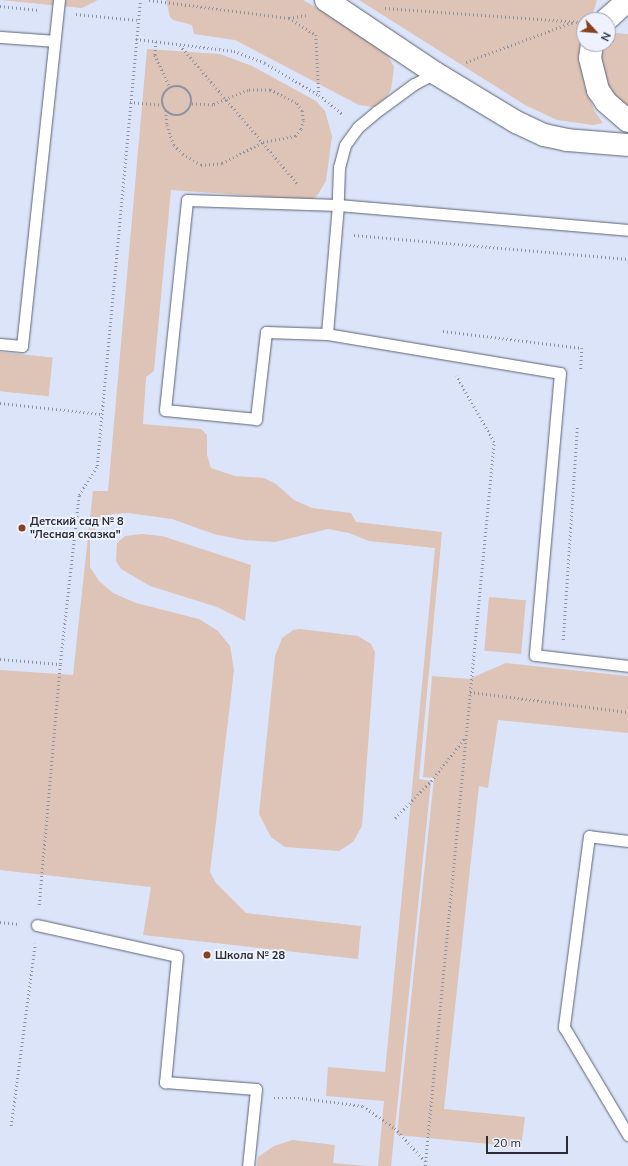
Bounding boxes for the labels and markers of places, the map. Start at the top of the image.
place label: Детский сад № 8 "Лесная сказка" [30,515,124,541]
marker: Детский сад № 8 "Лесная сказка" [17,523,27,533]
place label: Школа № 28 [215,948,285,962]
marker: Школа № 28 [202,950,212,960]

